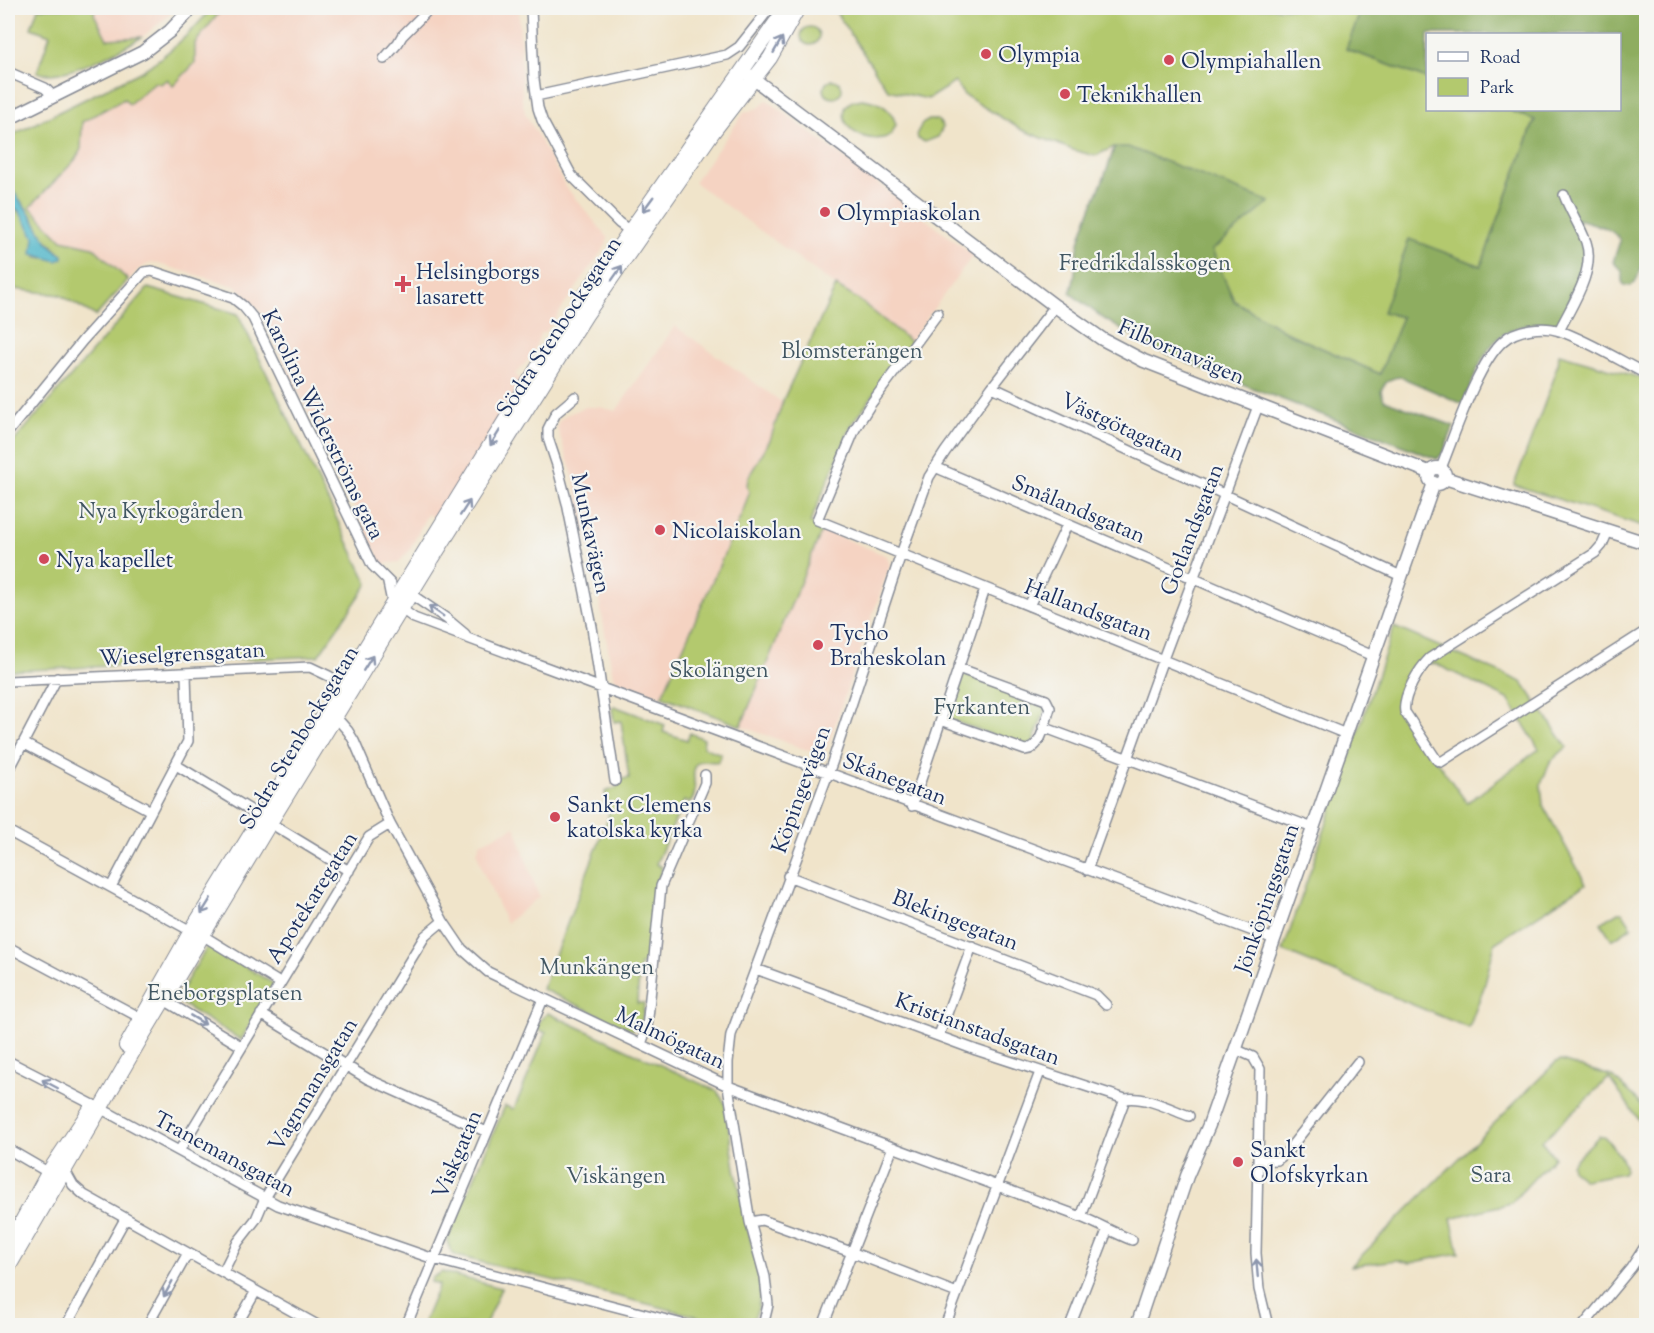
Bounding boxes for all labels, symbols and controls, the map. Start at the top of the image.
legend [1426,33,1621,111]
one-way arrow [772,37,784,54]
place label: Olympia [998,41,1080,73]
text: Road [1480,46,1520,72]
marker: Olympia [979,47,993,61]
place label: Olympiahallen [1181,47,1322,79]
marker: Olympiahallen [1162,53,1176,67]
text: Park [1480,76,1515,102]
place label: Teknikhallen [1077,81,1202,113]
marker: Teknikhallen [1058,87,1072,101]
one-way arrow [642,196,655,212]
place label: Olympiaskolan [837,199,981,231]
marker: Olympiaskolan [818,205,832,219]
street label: Södra Stenbocksgatan [490,231,631,424]
park label: Fredrikdalsskogen [1059,249,1231,281]
place label: Helsingborgs lasarett [416,258,540,315]
one-way arrow [611,266,623,282]
marker: Helsingborgs lasarett [394,275,412,293]
street label: Karolina Widerströms gata [252,305,391,546]
street label: Filbornavägen [1113,313,1249,395]
park label: Blomsterängen [781,337,923,369]
street label: Västgötagatan [1054,386,1189,472]
one-way arrow [489,429,501,446]
street label: Gotlandsgatan [1154,459,1234,601]
street label: Smålandsgatan [1006,468,1150,553]
street label: Munkavägen [561,470,617,597]
park label: Nya Kyrkogården [79,497,243,529]
one-way arrow [459,499,472,516]
place label: Nicolaiskolan [672,517,801,549]
marker: Nicolaiskolan [653,523,667,537]
place label: Nya kapellet [56,546,174,578]
marker: Nya kapellet [37,552,51,566]
street label: Hallandsgatan [1019,573,1157,651]
one-way arrow [429,605,445,617]
place label: Tycho Braheskolan [830,619,947,676]
street label: Wieselgrensgatan [98,636,266,676]
marker: Tycho Braheskolan [811,638,825,652]
street label: Södra Stenbocksgatan [233,640,368,837]
one-way arrow [362,654,375,671]
park label: Skolängen [669,656,769,688]
park label: Fyrkanten [934,693,1030,725]
street label: Köpingevägen [765,722,841,858]
street label: Skånegatan [837,746,951,815]
place label: Sankt Clemens katolska kyrka [567,791,711,848]
marker: Sankt Clemens katolska kyrka [548,810,562,824]
street label: Jönköpingsgatan [1228,820,1309,979]
street label: Apotekaregatan [260,826,367,971]
street label: Blekingegatan [887,883,1023,961]
one-way arrow [200,897,212,914]
park label: Munkängen [540,953,654,985]
park label: Eneborgsplatsen [147,979,303,1011]
street label: Kristianstadsgatan [890,986,1064,1076]
street label: Malmögatan [610,1000,730,1079]
street label: Vagnmansgatan [262,1012,367,1159]
one-way arrow [189,1014,206,1026]
one-way arrow [41,1078,59,1089]
street label: Tranemansgatan [147,1105,300,1206]
street label: Viskgatan [426,1106,492,1205]
place label: Sankt Olofskyrkan [1250,1136,1369,1193]
marker: Sankt Olofskyrkan [1231,1155,1245,1169]
park label: Sara [1470,1161,1512,1193]
park label: Viskängen [566,1162,666,1194]
one-way arrow [1251,1259,1262,1279]
one-way arrow [162,1280,174,1297]

